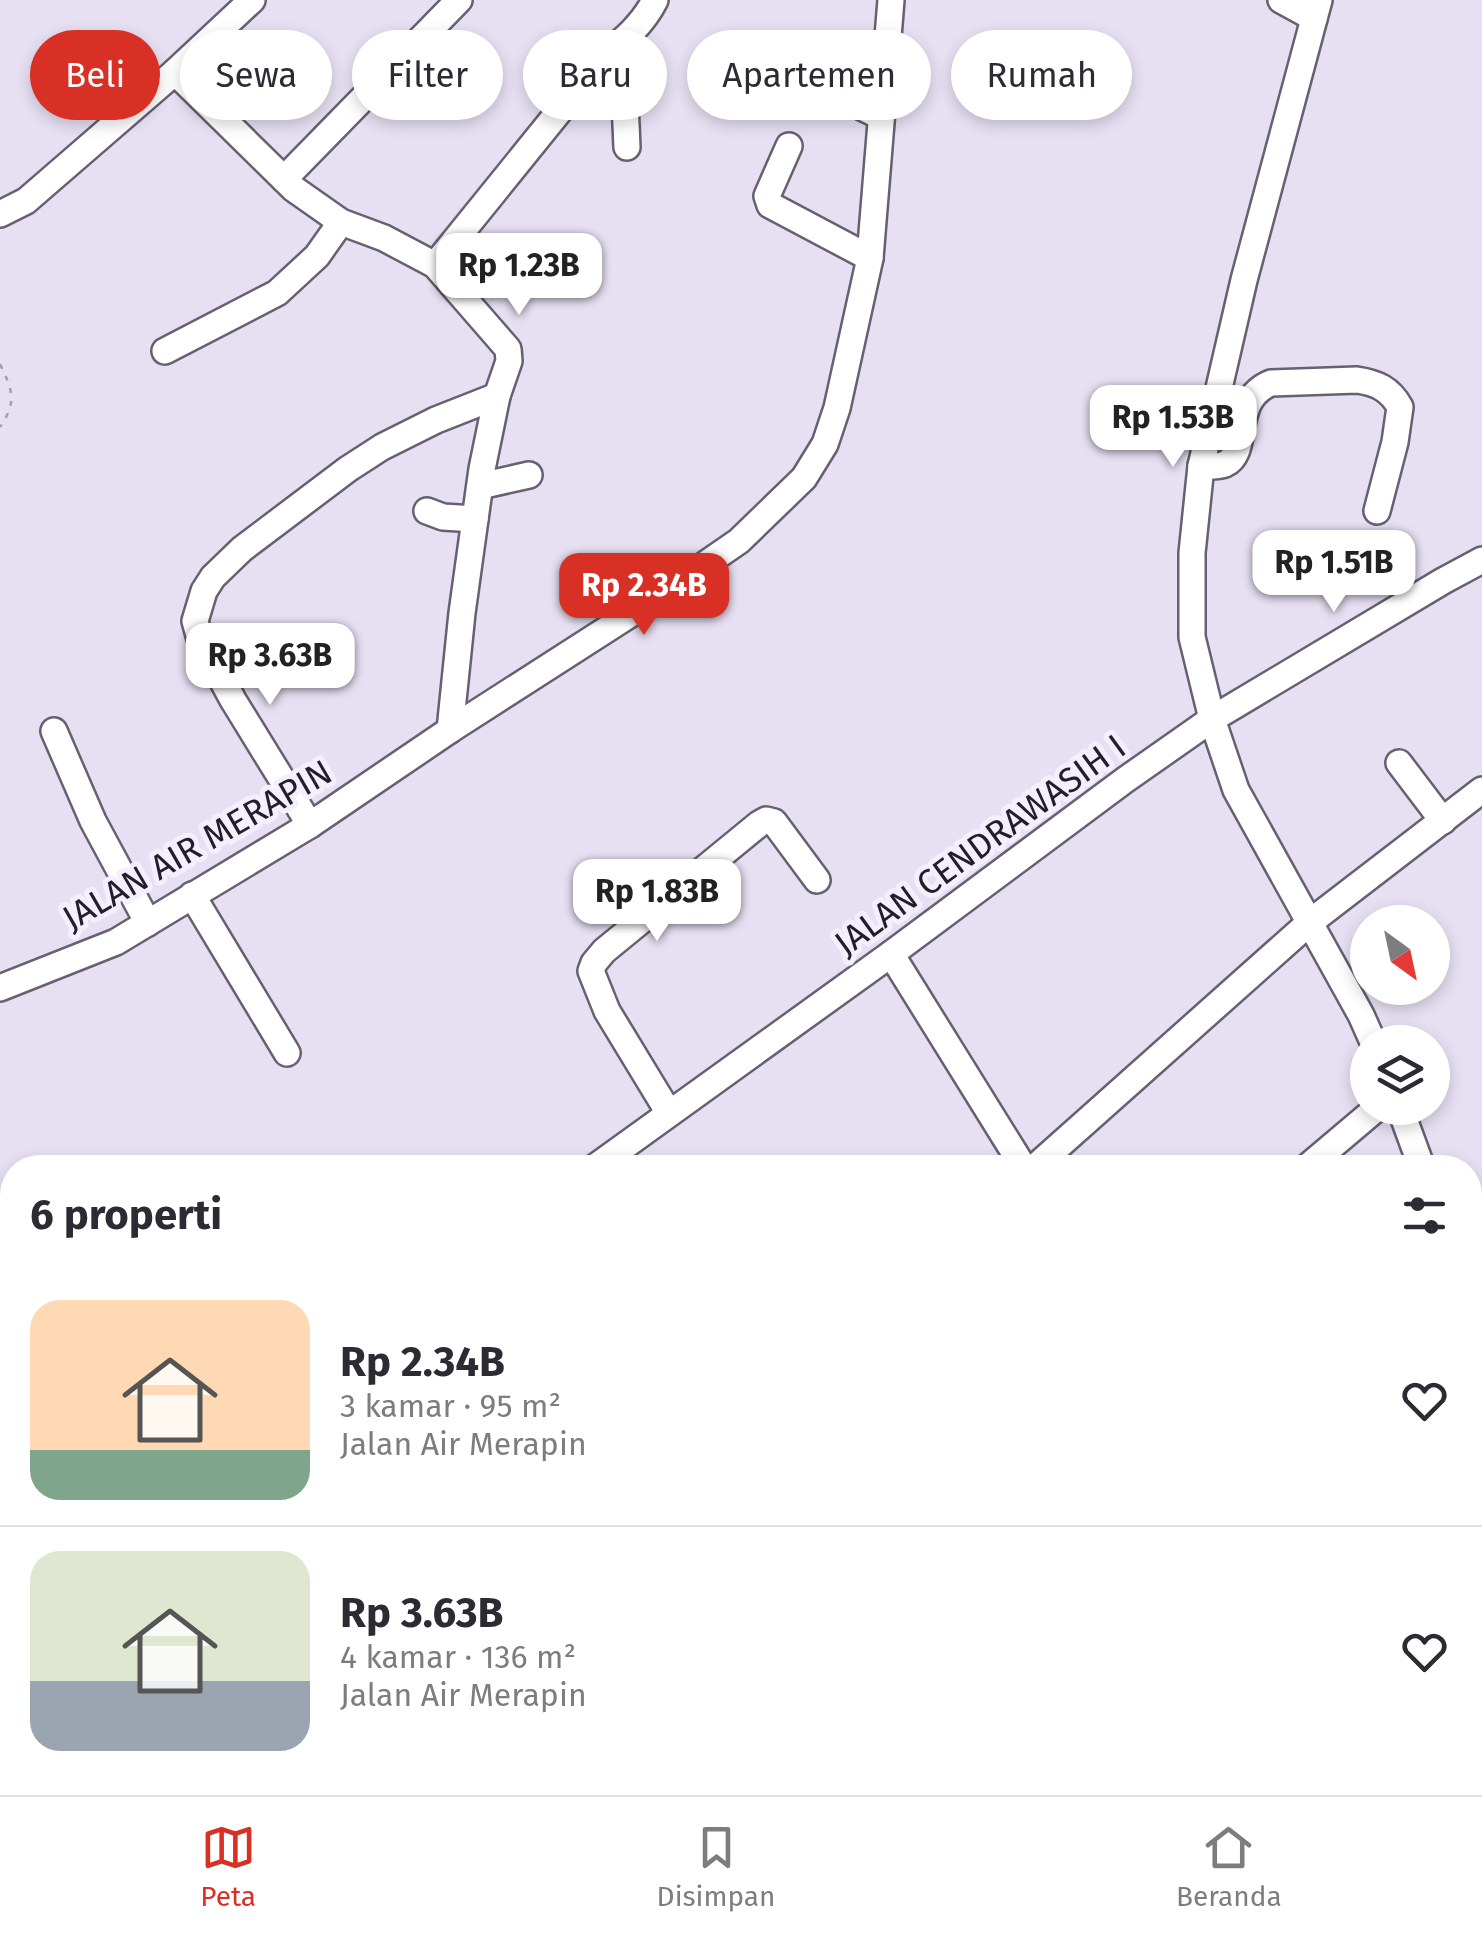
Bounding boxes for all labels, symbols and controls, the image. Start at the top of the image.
chip: Beli [30,30,160,120]
chip: Sewa [180,30,332,120]
chip: Filter [352,30,503,120]
chip: Baru [523,30,667,120]
chip: Apartemen [687,30,931,120]
chip: Rumah [951,30,1132,120]
pin: Rp 1.23B [416,233,622,318]
text: Rp 1.23B [458,246,580,284]
pin: Rp 1.53B [1070,385,1276,470]
text: Rp 1.53B [1112,398,1234,436]
pin: Rp 1.51B [1231,530,1437,615]
text: Rp 1.51B [1274,543,1394,581]
pin: Rp 2.34B [541,553,747,638]
text: Rp 2.34B [581,566,707,604]
pin: Rp 3.63B [167,623,373,708]
text: Rp 3.63B [208,636,332,674]
street label: JALAN CENDRAWASIH I [826,725,1134,965]
street label: JALAN AIR MERAPIN [55,751,339,939]
pin: Rp 1.83B [554,859,760,944]
text: Rp 1.83B [595,872,719,910]
north arrow [1350,905,1450,1005]
map controls [1350,905,1450,1125]
button: layers [1350,1025,1450,1125]
icon: filters [1397,1188,1452,1243]
text: 6 properti [30,1190,222,1240]
text: Rp 2.34B [340,1337,505,1387]
icon: home [110,1340,230,1460]
icon: heart [1397,1373,1452,1428]
text: 3 kamar · 95 m² [340,1387,561,1425]
text: Jalan Air Merapin [340,1425,587,1463]
text: Rp 3.63B [340,1588,503,1638]
icon: home [110,1591,230,1711]
icon: heart [1397,1624,1452,1679]
text: 4 kamar · 136 m² [340,1638,576,1676]
text: Jalan Air Merapin [340,1676,587,1714]
tab: Peta [200,1820,256,1913]
tab: Disimpan [657,1820,775,1913]
tab: Beranda [1176,1820,1282,1913]

